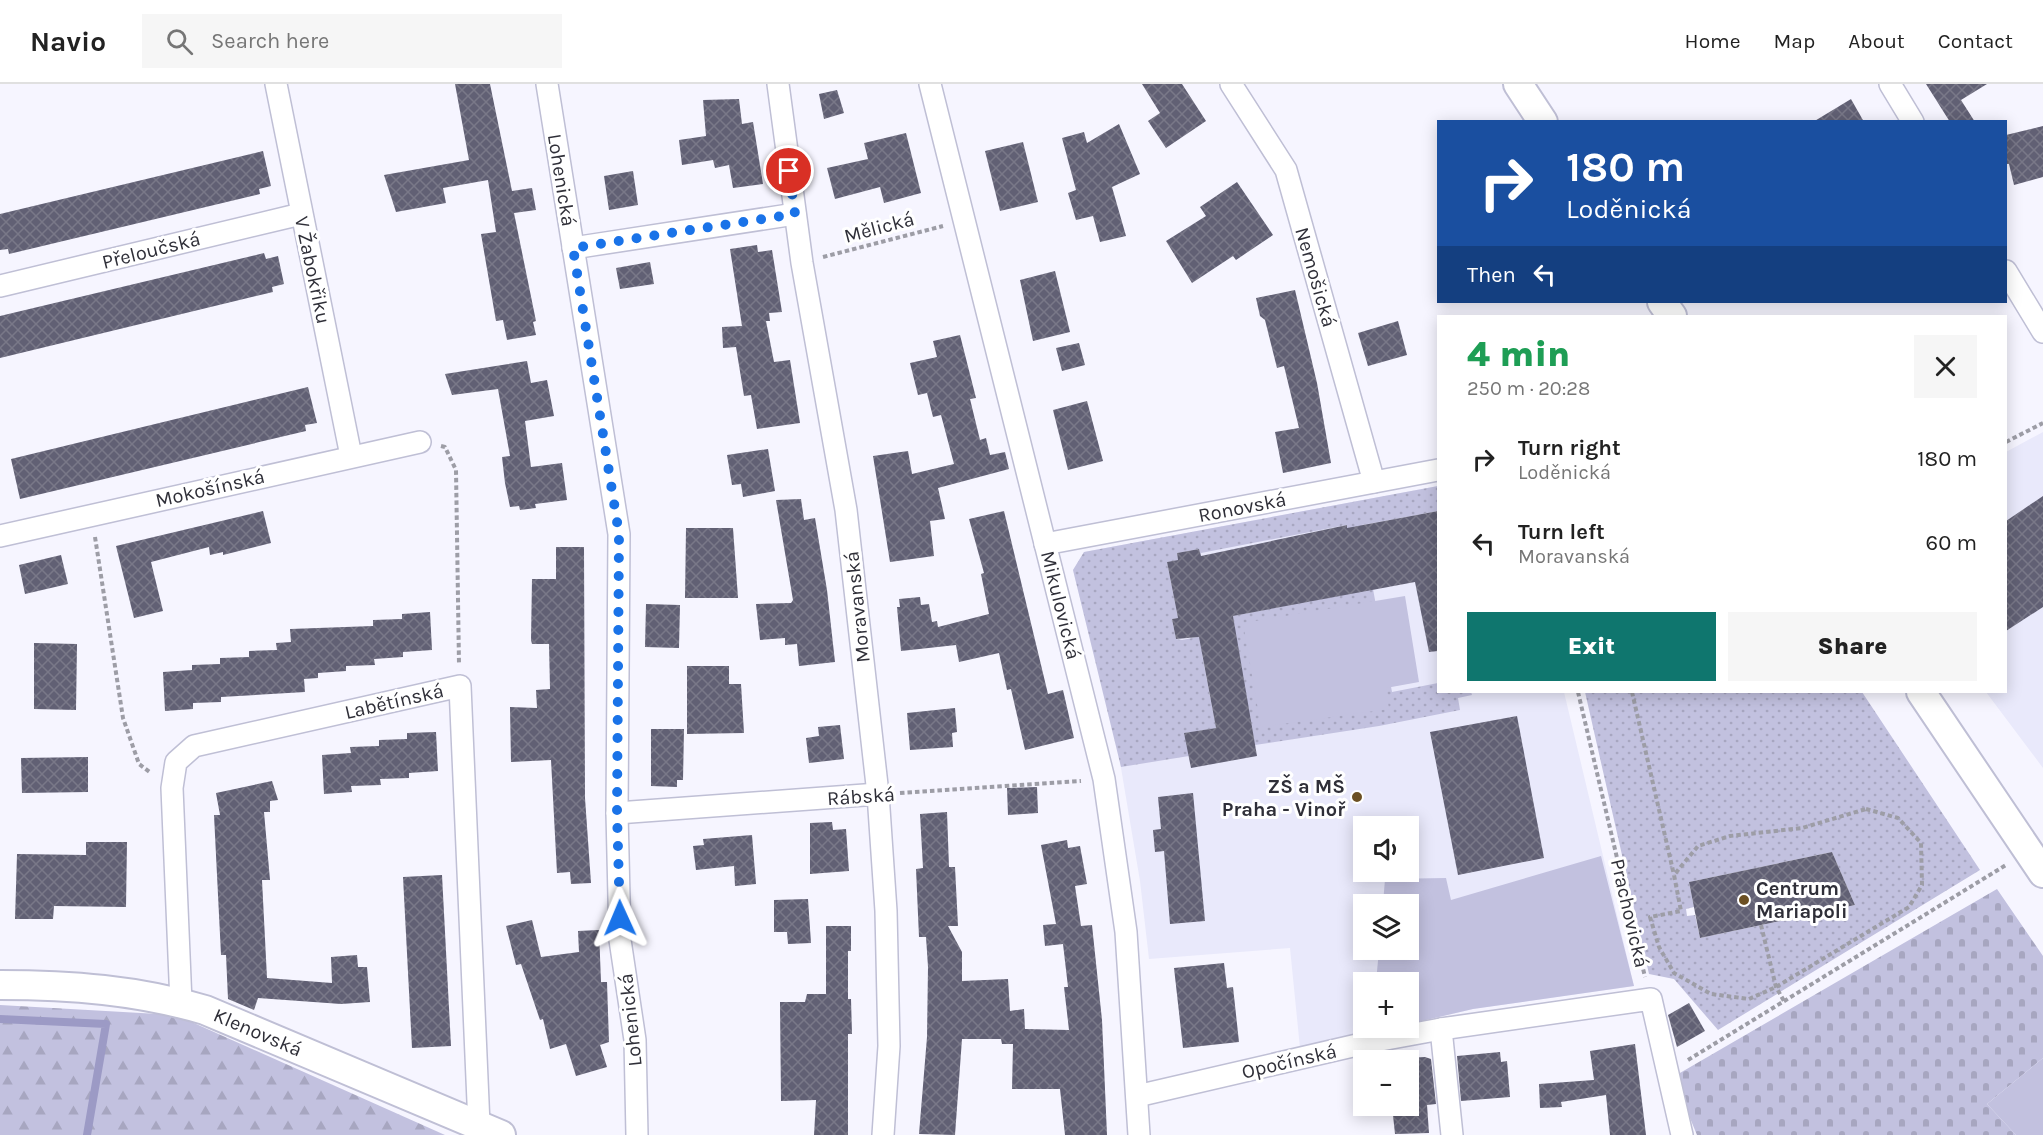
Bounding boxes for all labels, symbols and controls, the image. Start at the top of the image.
search box [142,14,562,68]
text: Navio [30,25,106,58]
icon: search [163,25,196,58]
text: Search here [211,28,329,54]
text: Home [1685,29,1741,53]
text: Map [1774,29,1815,53]
text: About [1848,29,1905,53]
text: Contact [1938,29,2013,53]
street label: Lohenická [543,132,580,228]
text: 180 m [1566,142,1685,192]
icon: right [1467,144,1545,222]
pin [763,145,814,196]
icon: arrive [772,154,805,187]
text: Loděnická [1566,193,1692,225]
street label: Mělická [842,207,917,248]
street label: V Žabokřiku [290,214,336,326]
street label: Nemošická [1290,225,1341,330]
street label: Přeloučská [100,227,203,274]
icon: left [1528,258,1561,291]
text: Then [1467,262,1516,288]
text: 4 min [1467,333,1570,375]
button: close [1914,335,1977,398]
text: 250 m · 20:28 [1467,377,1590,400]
text: Turn right [1518,435,1621,461]
icon: right [1467,443,1500,476]
text: 180 m [1917,446,1977,472]
text: Loděnická [1518,461,1611,484]
street label: Mokošínská [153,465,267,512]
street label: Ronovská [1196,488,1288,527]
text: Turn left [1518,519,1605,545]
icon: left [1467,527,1500,560]
text: 60 m [1926,530,1977,556]
text: Moravanská [1518,545,1630,568]
street label: Mikulovická [1036,548,1085,662]
street label: Moravanská [840,550,875,664]
button: Exit [1467,612,1716,681]
button: Share [1728,612,1977,681]
street label: Labětínská [342,679,446,724]
place label: ZŠ a MŠ Praha - Vinoř [1222,773,1346,821]
street label: Rábská [826,783,896,810]
marker: ZŠ a MŠ Praha - Vinoř [1350,790,1364,804]
map controls [1353,816,1419,1116]
button: sound [1353,816,1419,882]
street label: Prachovická [1606,856,1653,970]
place label: Centrum Mariapoli [1756,877,1847,923]
position arrow [588,886,652,950]
marker: Centrum Mariapoli [1737,893,1751,907]
button: layers [1353,894,1419,960]
street label: Lohenická [614,972,647,1068]
button: + [1353,972,1419,1038]
street label: Klenovská [210,1004,306,1061]
street label: Opočínská [1239,1039,1339,1084]
button: − [1353,1050,1419,1116]

